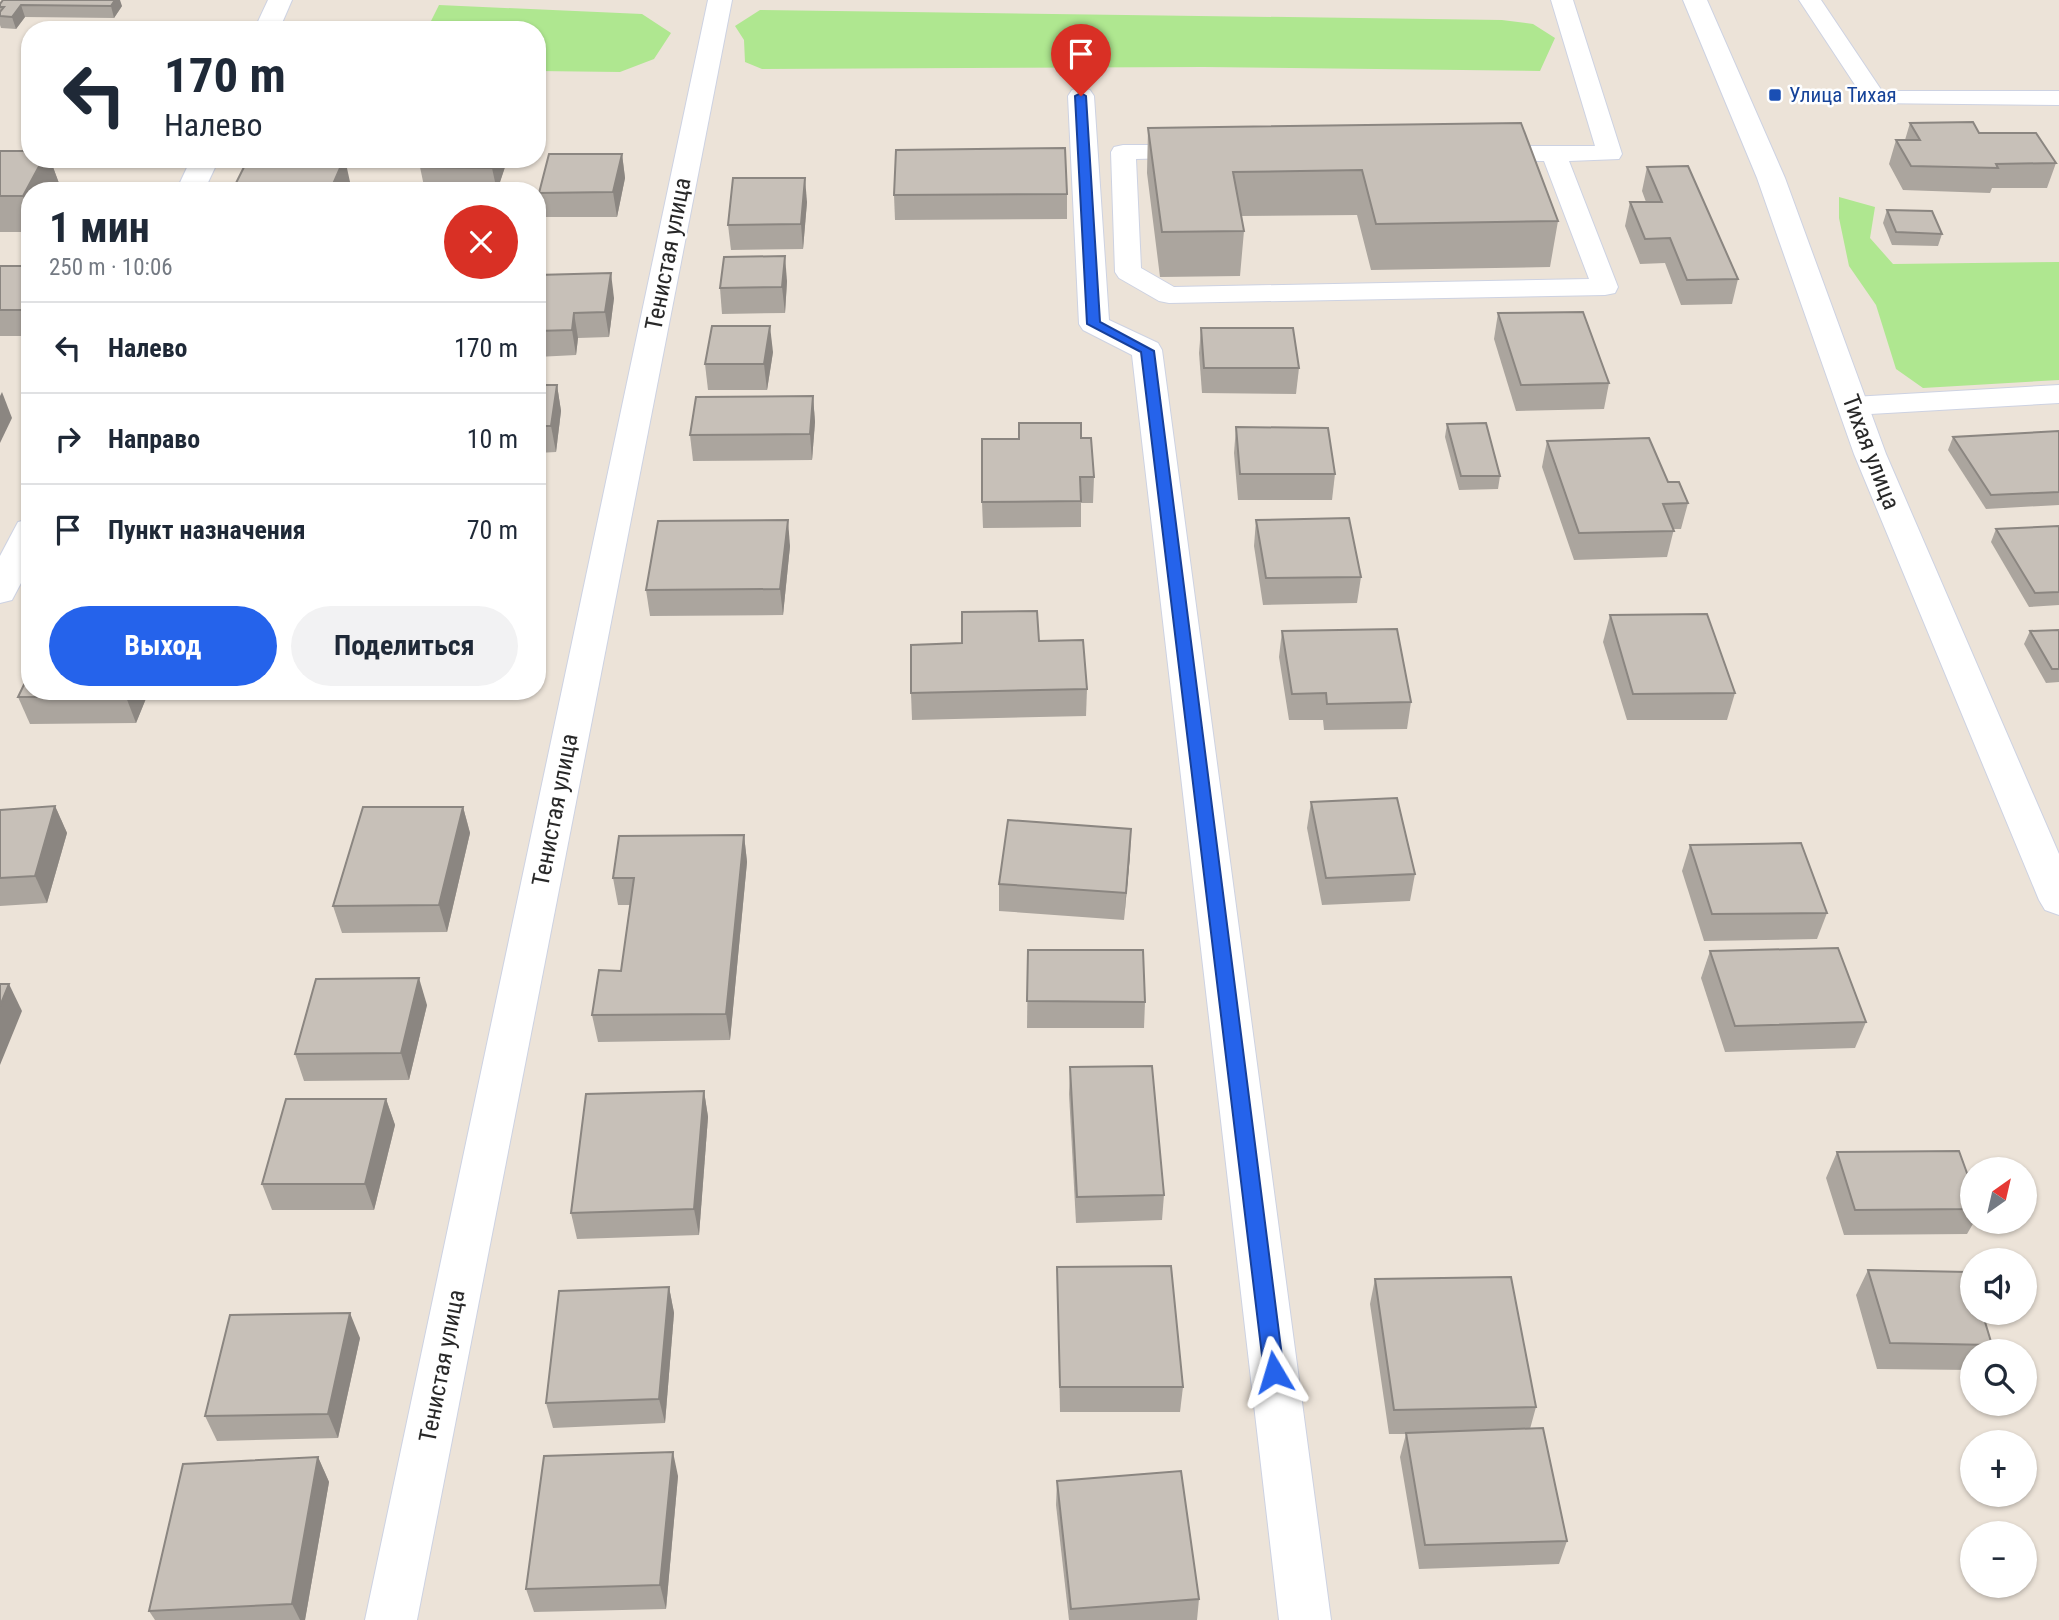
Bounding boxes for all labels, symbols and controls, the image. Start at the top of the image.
pin [1051,24,1111,96]
icon: arrive [1062,35,1100,73]
text: 170 m [164,47,286,104]
icon: left [49,49,140,140]
place label: Улица Тихая [1789,83,1897,107]
marker: Улица Тихая [1767,87,1783,103]
text: Налево [164,106,263,144]
street label: Тенистая улица [639,175,697,333]
text: 1 мин [49,203,150,252]
button: close [444,205,518,279]
text: 250 m · 10:06 [49,254,173,281]
icon: left [49,329,87,367]
text: Налево [108,333,188,363]
text: 170 m [454,333,518,363]
street label: Тихая улица [1836,391,1906,513]
icon: right [49,420,87,458]
text: Направо [108,424,200,454]
text: 10 m [467,424,518,454]
icon: arrive [49,511,87,549]
text: Пункт назначения [108,515,306,545]
text: 70 m [467,515,518,545]
button: Выход [49,606,277,686]
button: Поделиться [291,606,518,686]
street label: Тенистая улица [526,731,584,889]
north arrow [1960,1157,2037,1234]
map controls [1960,1157,2037,1598]
button: sound [1960,1248,2037,1325]
street label: Тенистая улица [413,1287,471,1445]
position arrow [1237,1335,1311,1409]
button: search [1960,1339,2037,1416]
button: + [1960,1430,2037,1507]
button: − [1960,1521,2037,1598]

